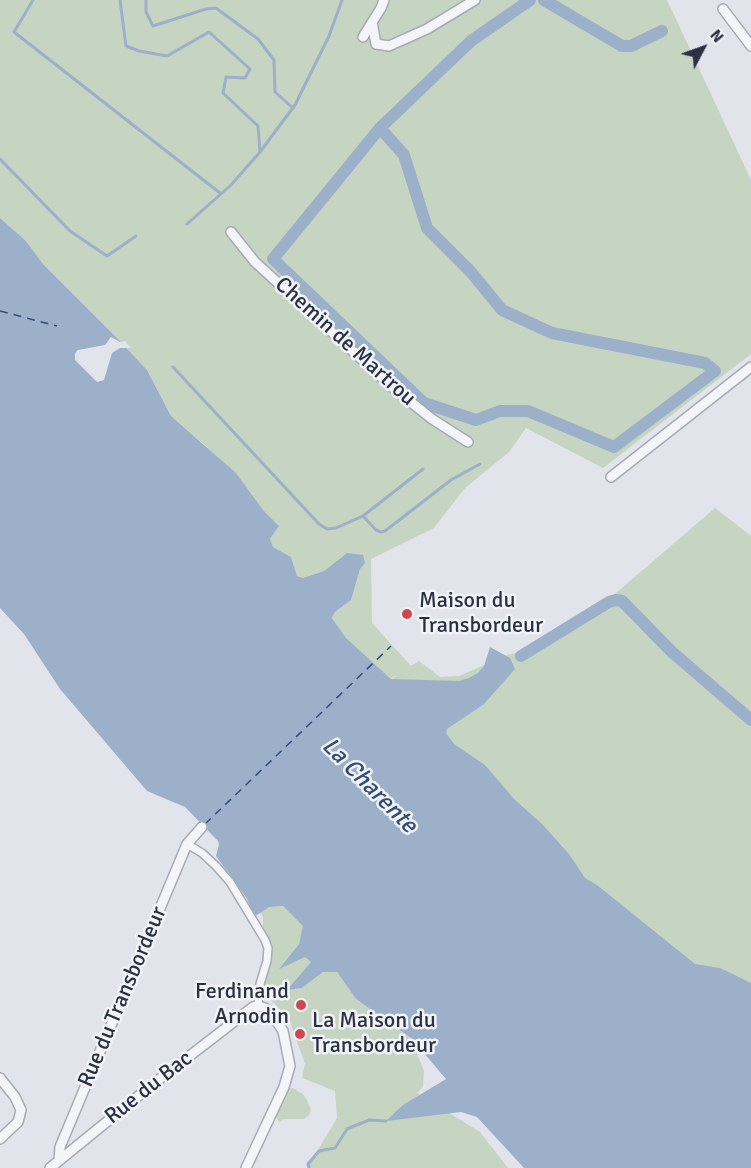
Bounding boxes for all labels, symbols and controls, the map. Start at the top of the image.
north arrow [673,18,733,78]
text: N [705,25,728,47]
street label: Chemin de Martrou [269,272,421,412]
place label: Maison du Transbordeur [419,588,543,640]
marker: Maison du Transbordeur [400,607,414,621]
water label: La Charente [315,732,423,840]
street label: Rue du Transbordeur [73,903,173,1091]
place label: Ferdinand Arnodin [195,979,289,1030]
marker: Ferdinand Arnodin [294,998,308,1012]
place label: La Maison du Transbordeur [312,1008,436,1060]
marker: La Maison du Transbordeur [293,1027,307,1041]
street label: Rue du Bac [100,1046,198,1130]

